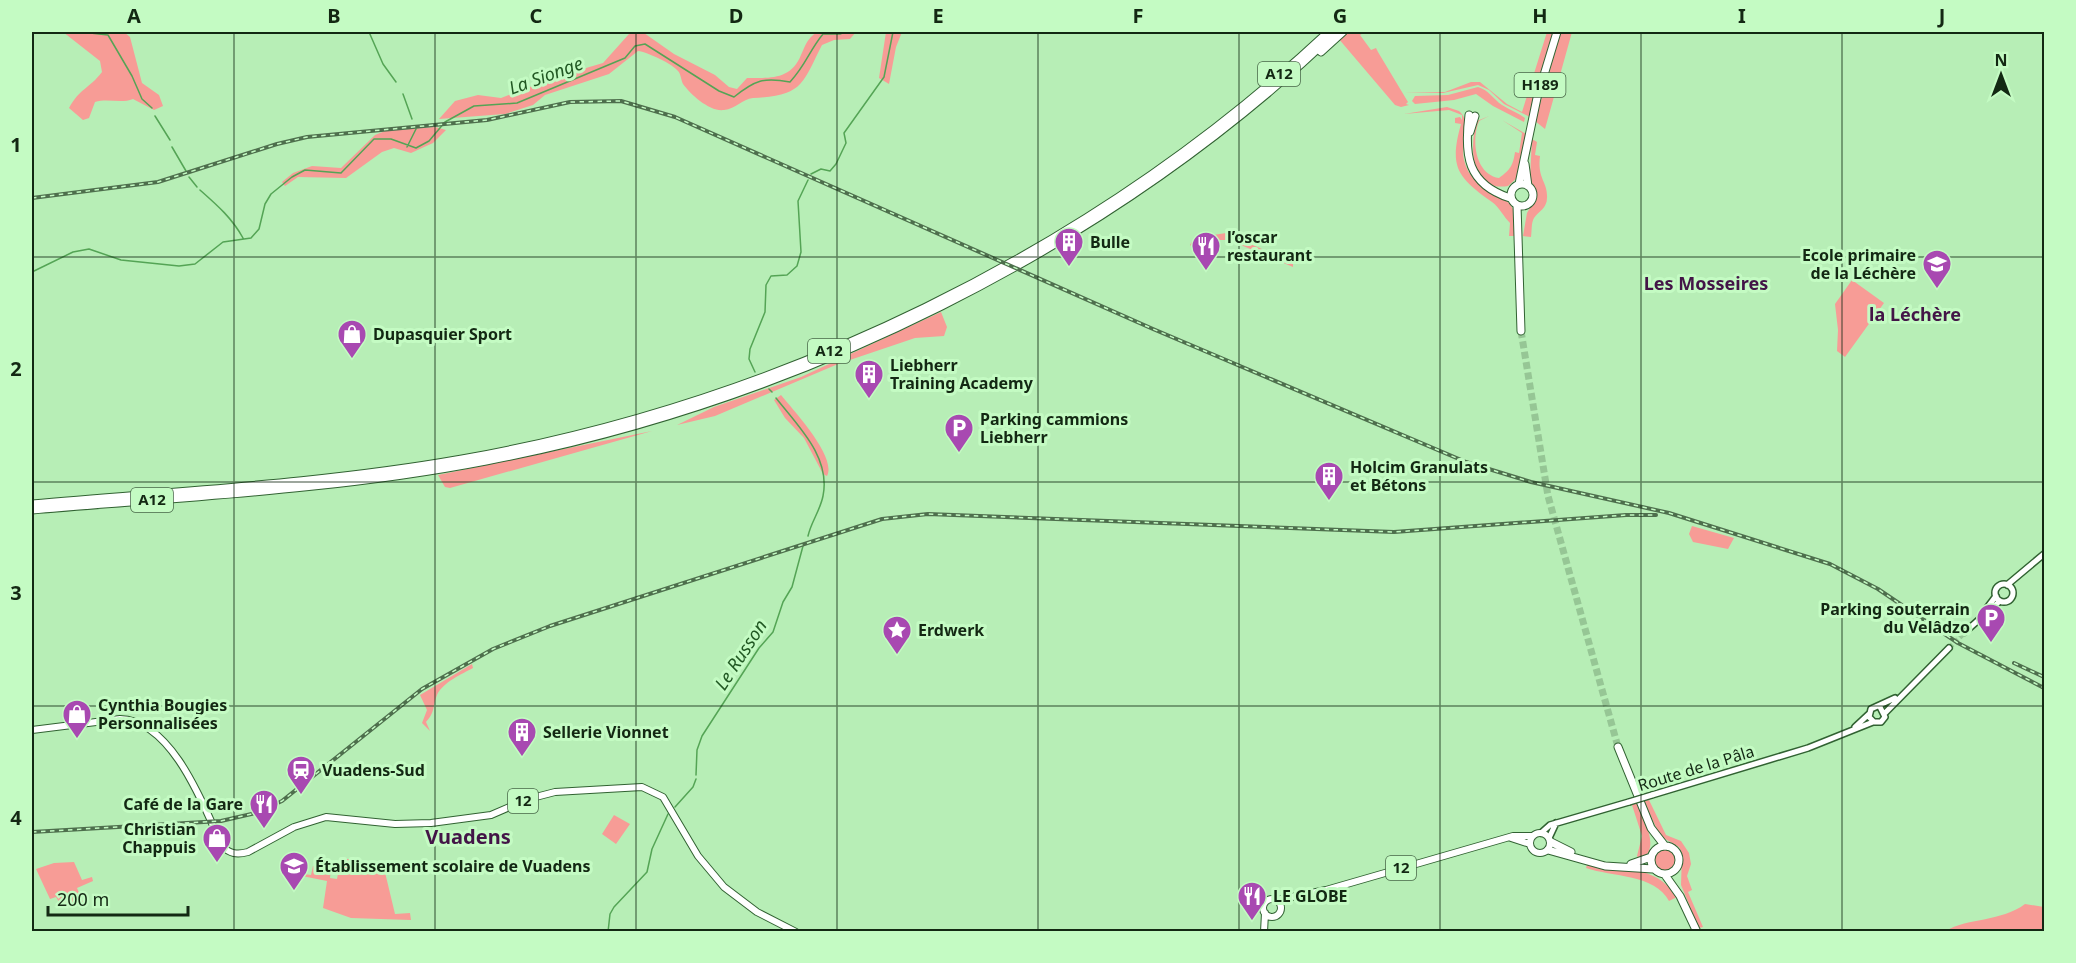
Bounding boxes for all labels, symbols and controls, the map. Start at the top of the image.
text: A [127,2,141,29]
text: B [327,2,341,29]
text: C [530,2,543,29]
text: D [729,2,743,29]
text: E [932,2,944,29]
text: F [1133,2,1143,29]
text: G [1333,2,1347,29]
text: H [1532,2,1548,29]
text: I [1738,2,1746,29]
text: J [1937,2,1945,29]
north arrow [1971,45,2031,105]
text: N [1994,49,2008,71]
water label: La Sionge [505,51,586,100]
road number: A12 [1258,62,1300,86]
road number: H189 [1514,73,1566,97]
text: 1 [10,131,22,158]
building icon: Bulle [1053,226,1085,268]
place label: l’oscar restaurant [1227,226,1312,266]
restaurant icon: l’oscar restaurant [1190,230,1222,272]
place label: Bulle [1090,231,1130,253]
place label: Ecole primaire de la Léchère [1802,244,1916,284]
school or university icon: Ecole primaire de la Léchère [1921,248,1953,290]
district label: Les Mosseires [1644,271,1768,295]
district label: la Léchère [1869,302,1961,326]
shop icon: Dupasquier Sport [336,318,368,360]
place label: Dupasquier Sport [373,323,512,345]
road number: A12 [808,339,850,363]
place label: Liebherr Training Academy [890,354,1034,394]
text: 2 [10,355,22,382]
building icon: Liebherr Training Academy [853,358,885,400]
place label: Parking cammions Liebherr [980,408,1128,448]
parking icon: Parking cammions Liebherr [943,412,975,454]
place label: Holcim Granulats et Bétons [1350,456,1488,496]
building icon: Holcim Granulats et Bétons [1313,460,1345,502]
road number: A12 [131,488,173,512]
text: 3 [10,579,22,606]
place label: Parking souterrain du Velâdzo [1820,598,1970,638]
parking icon: Parking souterrain du Velâdzo [1975,602,2007,644]
place icon: Erdwerk [881,614,913,656]
water label: Le Russon [709,615,772,694]
place label: Erdwerk [918,619,984,641]
place label: Cynthia Bougies Personnalisées [98,694,227,734]
shop icon: Cynthia Bougies Personnalisées [61,698,93,740]
building icon: Sellerie Vionnet [506,716,538,758]
place label: Sellerie Vionnet [543,721,669,743]
street label: Route de la Pâla [1635,740,1757,796]
station icon: Vuadens-Sud [285,754,317,796]
place label: Vuadens-Sud [322,759,425,781]
restaurant icon: Café de la Gare [248,788,280,830]
road number: 12 [508,789,538,813]
place label: Café de la Gare [123,793,243,815]
text: 4 [10,804,22,831]
place label: Christian Chappuis [122,818,196,858]
shop icon: Christian Chappuis [201,822,233,864]
district label: Vuadens [425,823,511,850]
school or university icon: Établissement scolaire de Vuadens [278,850,310,892]
place label: Établissement scolaire de Vuadens [315,855,591,877]
road number: 12 [1386,856,1416,880]
scale bar [48,879,188,917]
restaurant icon: LE GLOBE [1236,880,1268,922]
place label: LE GLOBE [1273,885,1348,907]
text: 200 m [57,887,109,911]

